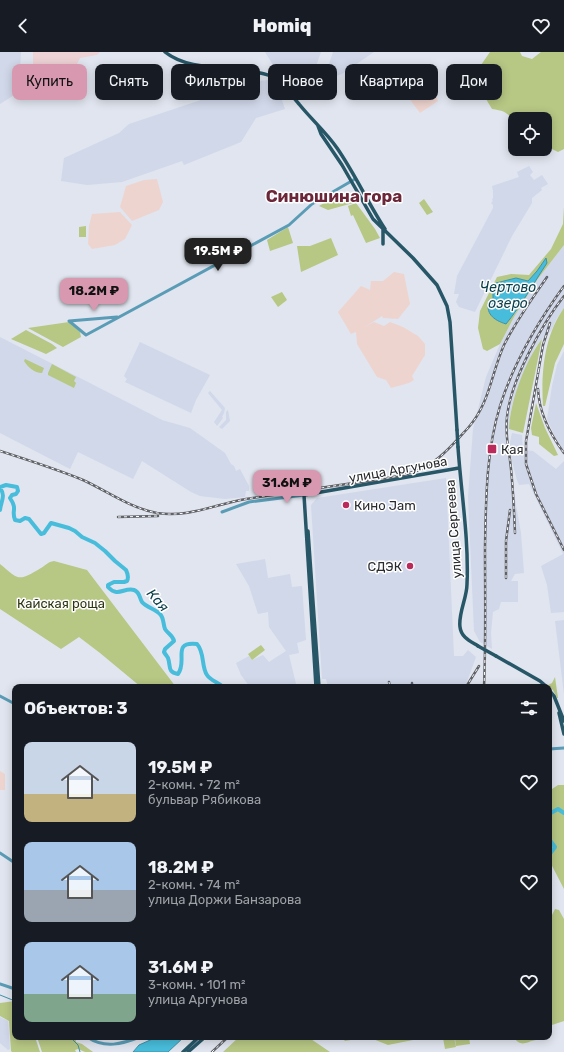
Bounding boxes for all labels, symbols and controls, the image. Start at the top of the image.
icon: back [12,15,34,37]
text: Homiq [253,15,311,37]
icon: heart [530,15,552,37]
chip: Купить [12,64,87,100]
chip: Снять [95,64,163,100]
chip: Фильтры [171,64,260,100]
chip: Новое [268,64,337,100]
chip: Квартира [345,64,438,100]
chip: Дом [446,64,502,100]
map controls [508,112,552,156]
button: locate [508,112,552,156]
district label: Синюшина гора [266,186,402,206]
pin: 19.5M ₽ [181,238,255,272]
text: 19.5M ₽ [193,243,243,258]
pin: 18.2M ₽ [57,278,131,312]
water label: Чертово озеро [480,279,536,312]
text: 18.2M ₽ [69,283,119,298]
place label: Кая [501,442,524,457]
marker: Кая [486,443,498,455]
street label: улица Аргунова [348,453,448,486]
pin: 31.6M ₽ [250,470,324,504]
text: 31.6M ₽ [262,475,312,490]
street label: улица Сергеева [443,479,464,579]
place label: Кино Jam [354,498,416,513]
marker: Кино Jam [341,500,351,510]
place label: СДЭК [367,559,402,574]
marker: СДЭК [405,561,415,571]
water label: Кая [143,585,173,616]
park label: Кайская роща [17,596,105,611]
icon: filters [518,697,540,719]
text: Объектов: 3 [24,698,128,718]
text: 19.5M ₽ [148,757,212,777]
icon: home [56,758,104,806]
icon: heart [518,771,540,793]
text: 2-комн. · 72 m² [148,777,240,792]
text: бульвар Рябикова [148,792,261,807]
text: 18.2M ₽ [148,857,214,877]
icon: home [56,858,104,906]
icon: heart [518,871,540,893]
text: 2-комн. · 74 m² [148,877,240,892]
text: улица Доржи Банзарова [148,892,301,907]
text: 31.6M ₽ [148,957,213,977]
icon: home [56,958,104,1006]
icon: heart [518,971,540,993]
text: 3-комн. · 101 m² [148,977,246,992]
text: улица Аргунова [148,992,248,1007]

